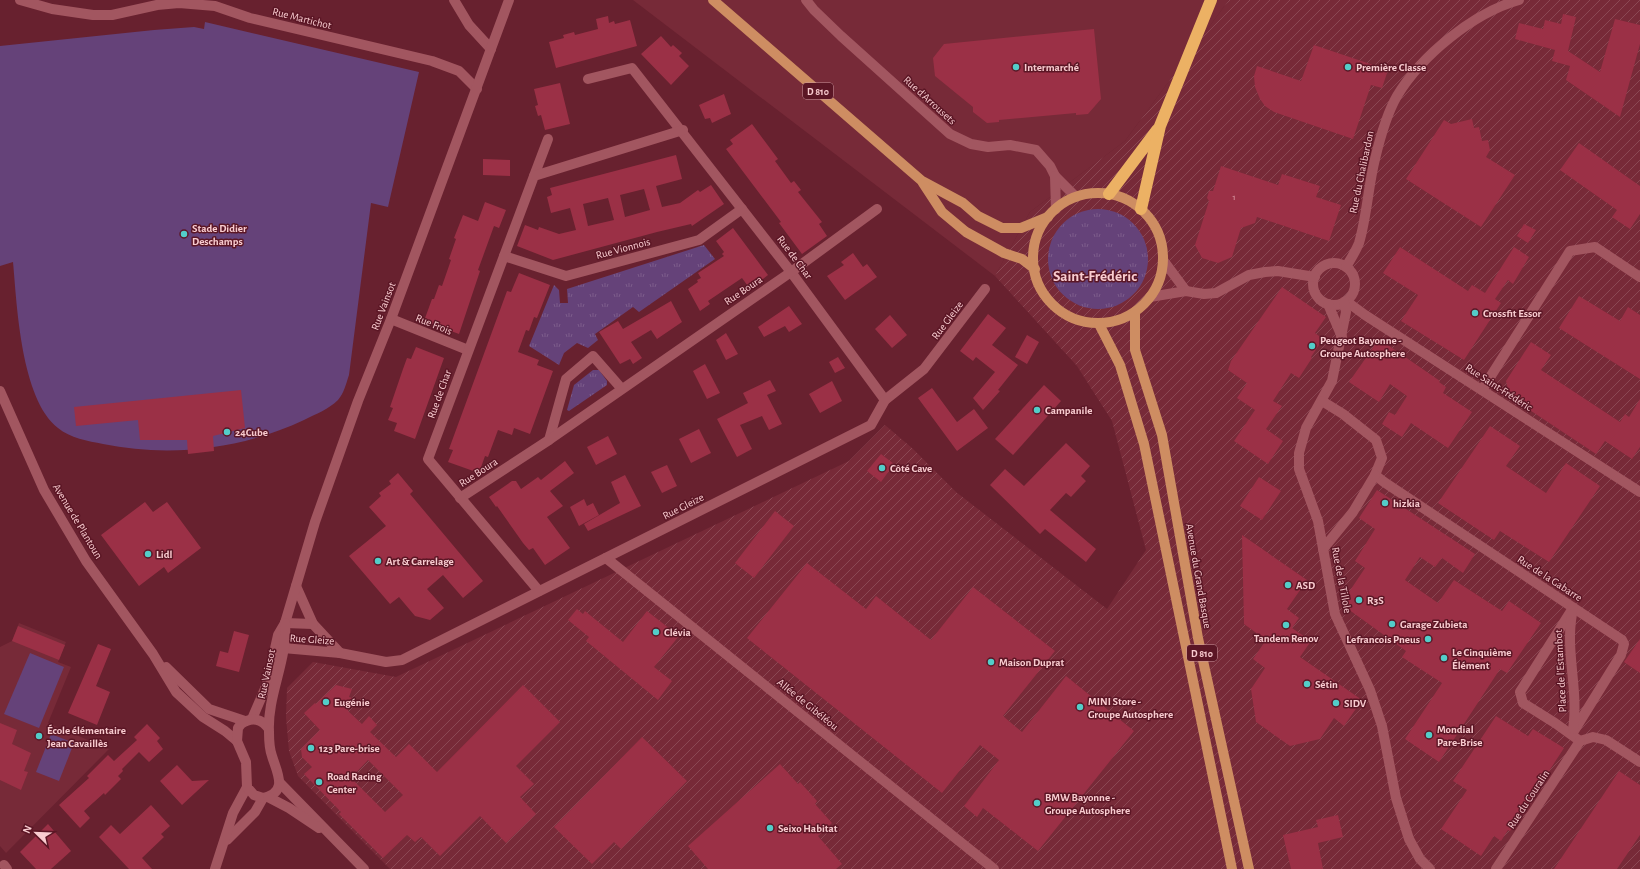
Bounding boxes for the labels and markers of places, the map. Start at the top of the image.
marker: Intermarché [1011,62,1021,72]
place label: Intermarché [1024,62,1079,73]
marker: Première Classe [1343,62,1353,72]
place label: Première Classe [1356,62,1426,73]
place label: Stade Didier Deschamps [192,223,247,247]
marker: Stade Didier Deschamps [179,229,189,239]
marker: Crossfit Essor [1470,308,1480,318]
place label: Crossfit Essor [1483,308,1542,319]
place label: Peugeot Bayonne - Groupe Autosphere [1320,335,1405,359]
marker: Peugeot Bayonne - Groupe Autosphere [1307,341,1317,351]
marker: Campanile [1032,405,1042,415]
place label: Campanile [1045,405,1093,416]
marker: 24Cube [222,427,232,437]
place label: 24Cube [235,427,268,438]
marker: Côté Cave [877,463,887,473]
place label: Côté Cave [890,463,932,474]
marker: hizkia [1380,498,1390,508]
place label: hizkia [1393,498,1421,509]
marker: Lidl [143,549,153,559]
place label: Lidl [156,549,172,560]
marker: Art & Carrelage [373,556,383,566]
place label: Art & Carrelage [386,556,454,567]
marker: ASD [1283,580,1293,590]
place label: ASD [1296,580,1315,591]
marker: R3S [1354,595,1364,605]
place label: R3S [1367,595,1384,606]
marker: Garage Zubieta [1387,619,1397,629]
place label: Garage Zubieta [1400,619,1468,630]
marker: Tandem Renov [1281,620,1291,630]
marker: Clévia [651,627,661,637]
place label: Clévia [664,627,692,638]
place label: Tandem Renov [1254,633,1318,644]
place label: Lefrancois Pneus [1346,634,1420,645]
marker: Lefrancois Pneus [1423,634,1433,644]
place label: Le Cinquième Élément [1452,647,1512,671]
marker: Le Cinquième Élément [1439,653,1449,663]
marker: Maison Duprat [986,657,996,667]
place label: Maison Duprat [999,657,1064,668]
marker: Sétin [1302,679,1312,689]
place label: Sétin [1315,679,1338,690]
place label: MINI Store - Groupe Autosphere [1088,696,1173,720]
marker: Eugénie [321,697,331,707]
place label: Eugénie [334,697,370,708]
marker: SIDV [1331,698,1341,708]
place label: SIDV [1344,698,1367,709]
marker: MINI Store - Groupe Autosphere [1075,702,1085,712]
place label: École élémentaire Jean Cavaillès [47,724,126,749]
place label: Mondial Pare-Brise [1437,724,1483,748]
marker: Mondial Pare-Brise [1424,730,1434,740]
marker: École élémentaire Jean Cavaillès [34,731,44,741]
marker: 123 Pare-brise [306,743,316,753]
place label: 123 Pare-brise [319,743,380,754]
place label: Road Racing Center [327,771,382,795]
marker: Road Racing Center [314,777,324,787]
place label: BMW Bayonne - Groupe Autosphere [1045,792,1130,816]
marker: BMW Bayonne - Groupe Autosphere [1032,798,1042,808]
marker: Seixo Habitat [765,823,775,833]
place label: Seixo Habitat [778,823,838,834]

